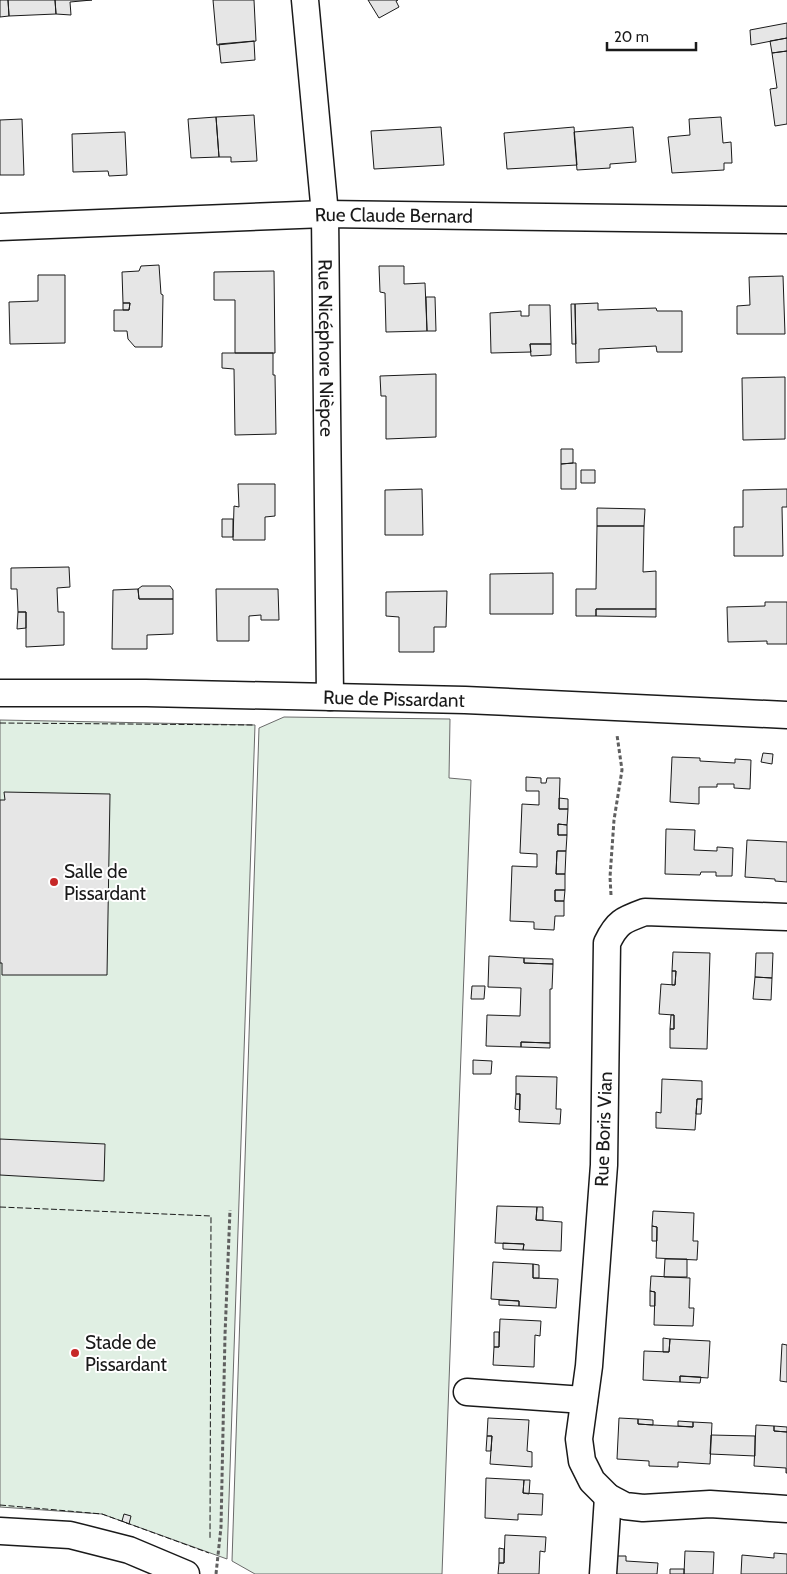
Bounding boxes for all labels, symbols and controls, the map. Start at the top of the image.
scale bar [607,20,696,52]
text: 20 m [614,28,649,46]
street label: Rue Claude Bernard [314,203,473,228]
street label: Rue Nicéphore Nièpce [313,259,338,437]
street label: Rue de Pissardant [323,686,466,712]
place label: Salle de Pissardant [64,860,147,905]
marker: Salle de Pissardant [48,876,60,888]
street label: Rue Boris Vian [590,1071,617,1187]
place label: Stade de Pissardant [85,1331,168,1376]
marker: Stade de Pissardant [69,1347,81,1359]

